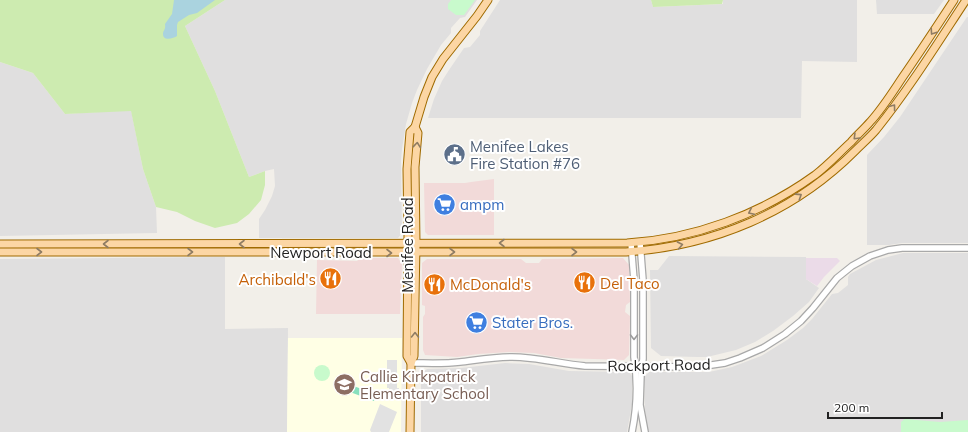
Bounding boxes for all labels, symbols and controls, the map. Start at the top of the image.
one-way arrow [930,28,937,35]
one-way arrow [888,105,895,112]
one-way arrow [853,132,861,140]
place label: Menifee Lakes Fire Station #76 [470,137,580,173]
one-way arrow [412,142,421,148]
public building icon: Menifee Lakes Fire Station #76 [442,142,468,168]
supermarket icon: ampm [432,191,458,217]
one-way arrow [795,193,802,200]
place label: ampm [460,195,504,214]
street label: Menifee Road [398,197,417,293]
one-way arrow [747,207,755,215]
one-way arrow [499,239,505,248]
one-way arrow [103,240,109,248]
one-way arrow [239,240,245,248]
one-way arrow [677,241,683,250]
street label: Newport Road [270,243,372,262]
one-way arrow [36,248,42,256]
one-way arrow [187,248,193,256]
one-way arrow [386,248,392,257]
one-way arrow [449,248,455,256]
one-way arrow [571,248,577,256]
restaurant icon: Archibald's [318,266,344,292]
place label: Archibald's [239,270,316,289]
restaurant icon: Del Taco [571,270,597,296]
restaurant icon: McDonald's [421,271,447,297]
place label: Del Taco [600,274,660,293]
place label: McDonald's [450,275,531,294]
supermarket icon: Stater Bros. [463,309,489,335]
place label: Stater Bros. [492,313,573,332]
one-way arrow [411,332,419,338]
one-way arrow [630,334,638,340]
street label: Rockport Road [607,355,711,375]
place label: Callie Kirkpatrick Elementary School [360,367,489,403]
school or university icon: Callie Kirkpatrick Elementary School [332,372,358,398]
scale bar [828,394,942,420]
text: 200 m [834,400,869,415]

